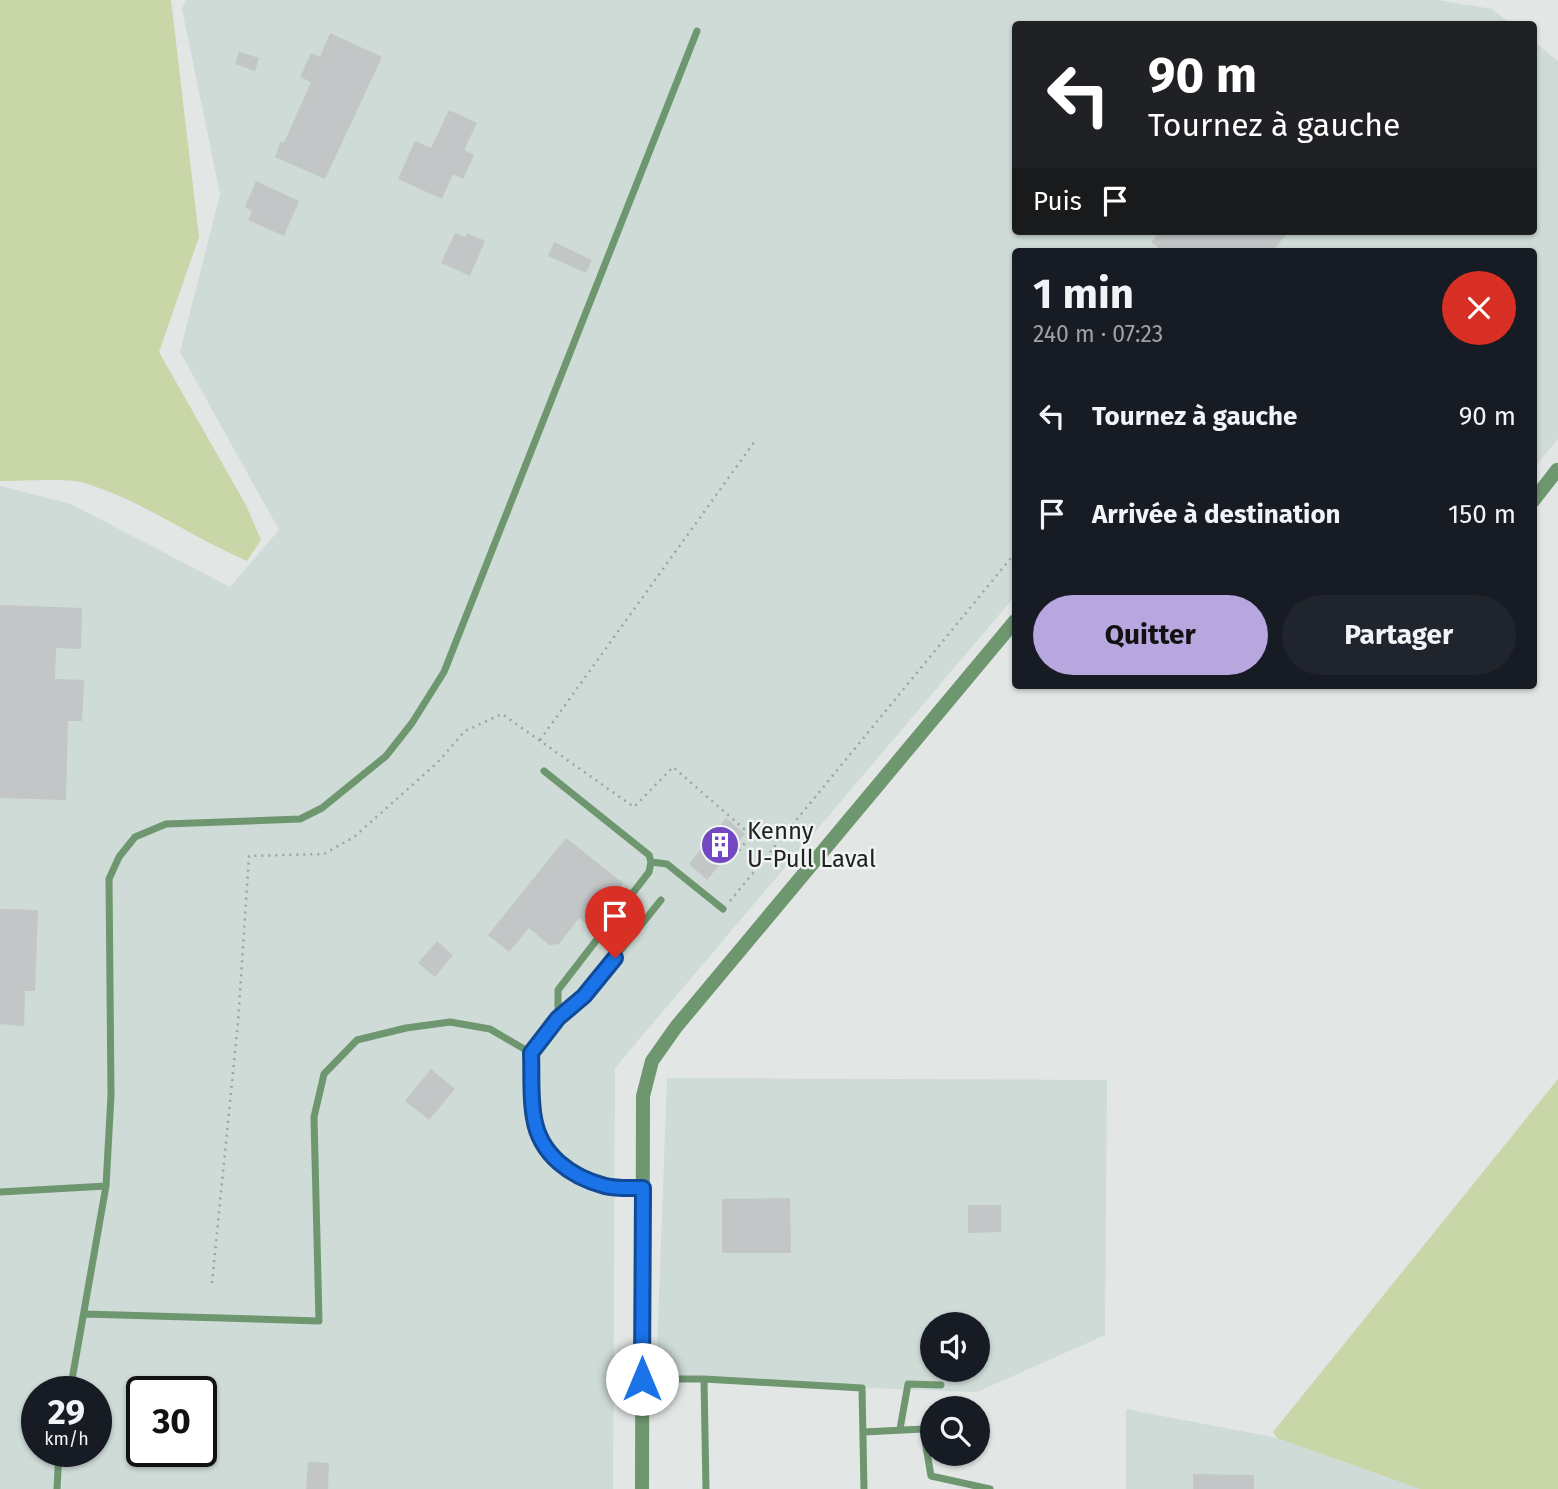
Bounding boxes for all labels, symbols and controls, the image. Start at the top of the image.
text: 90 m [1148,46,1257,105]
icon: left [1033,49,1124,140]
text: Tournez à gauche [1148,106,1400,144]
icon: arrive [1096,182,1134,220]
text: Puis [1033,186,1082,217]
text: 1 min [1033,269,1134,319]
button: close [1442,271,1516,345]
text: 240 m · 07:23 [1033,320,1163,348]
icon: left [1033,397,1071,435]
text: Tournez à gauche [1092,401,1297,432]
text: 90 m [1459,401,1516,432]
icon: arrive [1033,495,1071,533]
text: Arrivée à destination [1092,499,1341,530]
text: 150 m [1448,499,1516,530]
button: Quitter [1033,595,1268,675]
button: Partager [1282,595,1516,675]
place label: Kenny U-Pull Laval [747,817,876,873]
building icon: Kenny U-Pull Laval [699,824,741,866]
pin [585,886,645,958]
icon: arrive [596,897,634,935]
map controls [920,1312,990,1466]
button: sound [920,1312,990,1382]
position arrow [605,1342,679,1416]
speed limit sign: 30 [126,1376,217,1467]
text: 29 [48,1391,85,1433]
button: search [920,1396,990,1466]
text: km/h [44,1428,89,1450]

